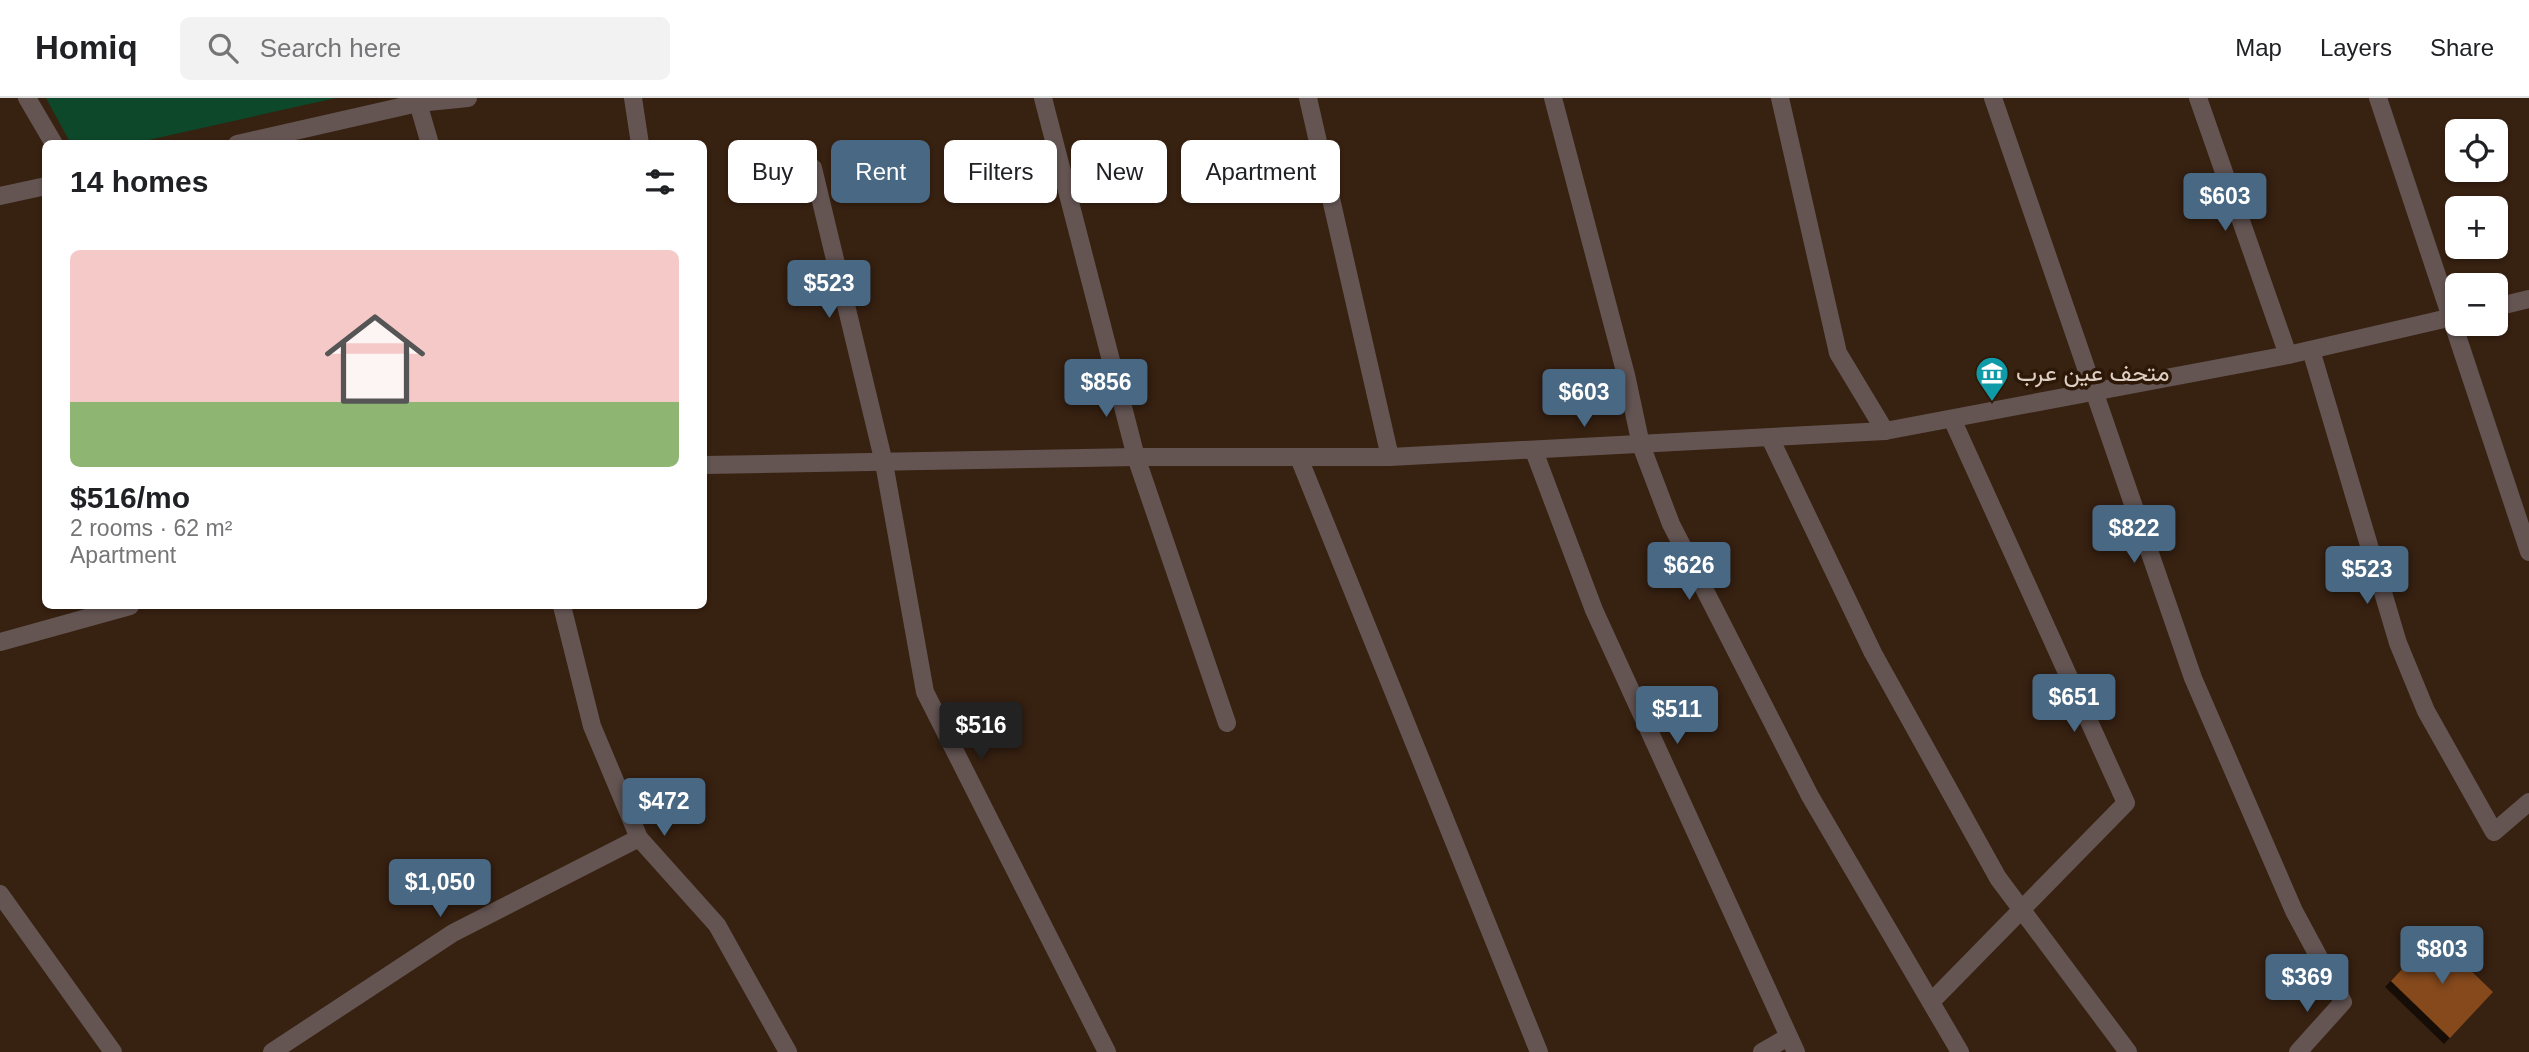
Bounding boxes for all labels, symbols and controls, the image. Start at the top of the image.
search box [180,17,670,80]
text: Homiq [35,29,138,66]
icon: search [204,29,242,67]
text: Search here [260,33,401,63]
text: Map [2235,34,2282,61]
text: Layers [2320,34,2392,61]
text: Share [2430,34,2494,61]
map controls [2445,119,2508,336]
button: locate [2445,119,2508,182]
chip: Buy [728,140,817,203]
chip: Rent [831,140,930,203]
chip: Filters [944,140,1057,203]
chip: New [1071,140,1167,203]
chip: Apartment [1181,140,1340,203]
icon: filters [641,163,679,201]
text: 14 homes [70,165,208,198]
pin: $603 [2184,174,2266,233]
text: $603 [2199,183,2251,209]
button: + [2445,196,2508,259]
pin: $523 [788,260,870,320]
text: $523 [803,270,855,296]
button: − [2445,273,2508,336]
icon: home [312,296,438,422]
museum icon: متحف عين عرب [1973,354,2011,403]
place label: متحف عين عرب [2016,359,2170,388]
pin: $856 [1065,360,1147,419]
text: $856 [1080,369,1132,395]
pin: $603 [1543,370,1625,429]
text: $603 [1558,379,1610,405]
text: $516/mo [70,481,190,514]
pin: $822 [2093,505,2175,565]
text: 2 rooms · 62 m² [70,515,232,541]
text: $822 [2108,515,2160,541]
text: Apartment [70,542,176,568]
pin: $626 [1648,542,1730,602]
pin: $523 [2326,546,2408,606]
text: $626 [1663,552,1715,578]
text: $523 [2341,556,2393,582]
pin: $651 [2033,674,2115,734]
text: $651 [2048,684,2100,710]
pin: $511 [1636,686,1718,746]
text: $511 [1652,696,1702,722]
pin: $516 [940,702,1022,762]
text: $516 [955,712,1007,738]
pin: $472 [623,778,705,838]
text: $472 [638,788,690,814]
pin: $1,050 [383,860,497,919]
text: $1,050 [405,869,475,895]
pin: $803 [2401,926,2483,986]
text: $803 [2416,936,2468,962]
pin: $369 [2266,954,2348,1014]
text: $369 [2281,964,2333,990]

